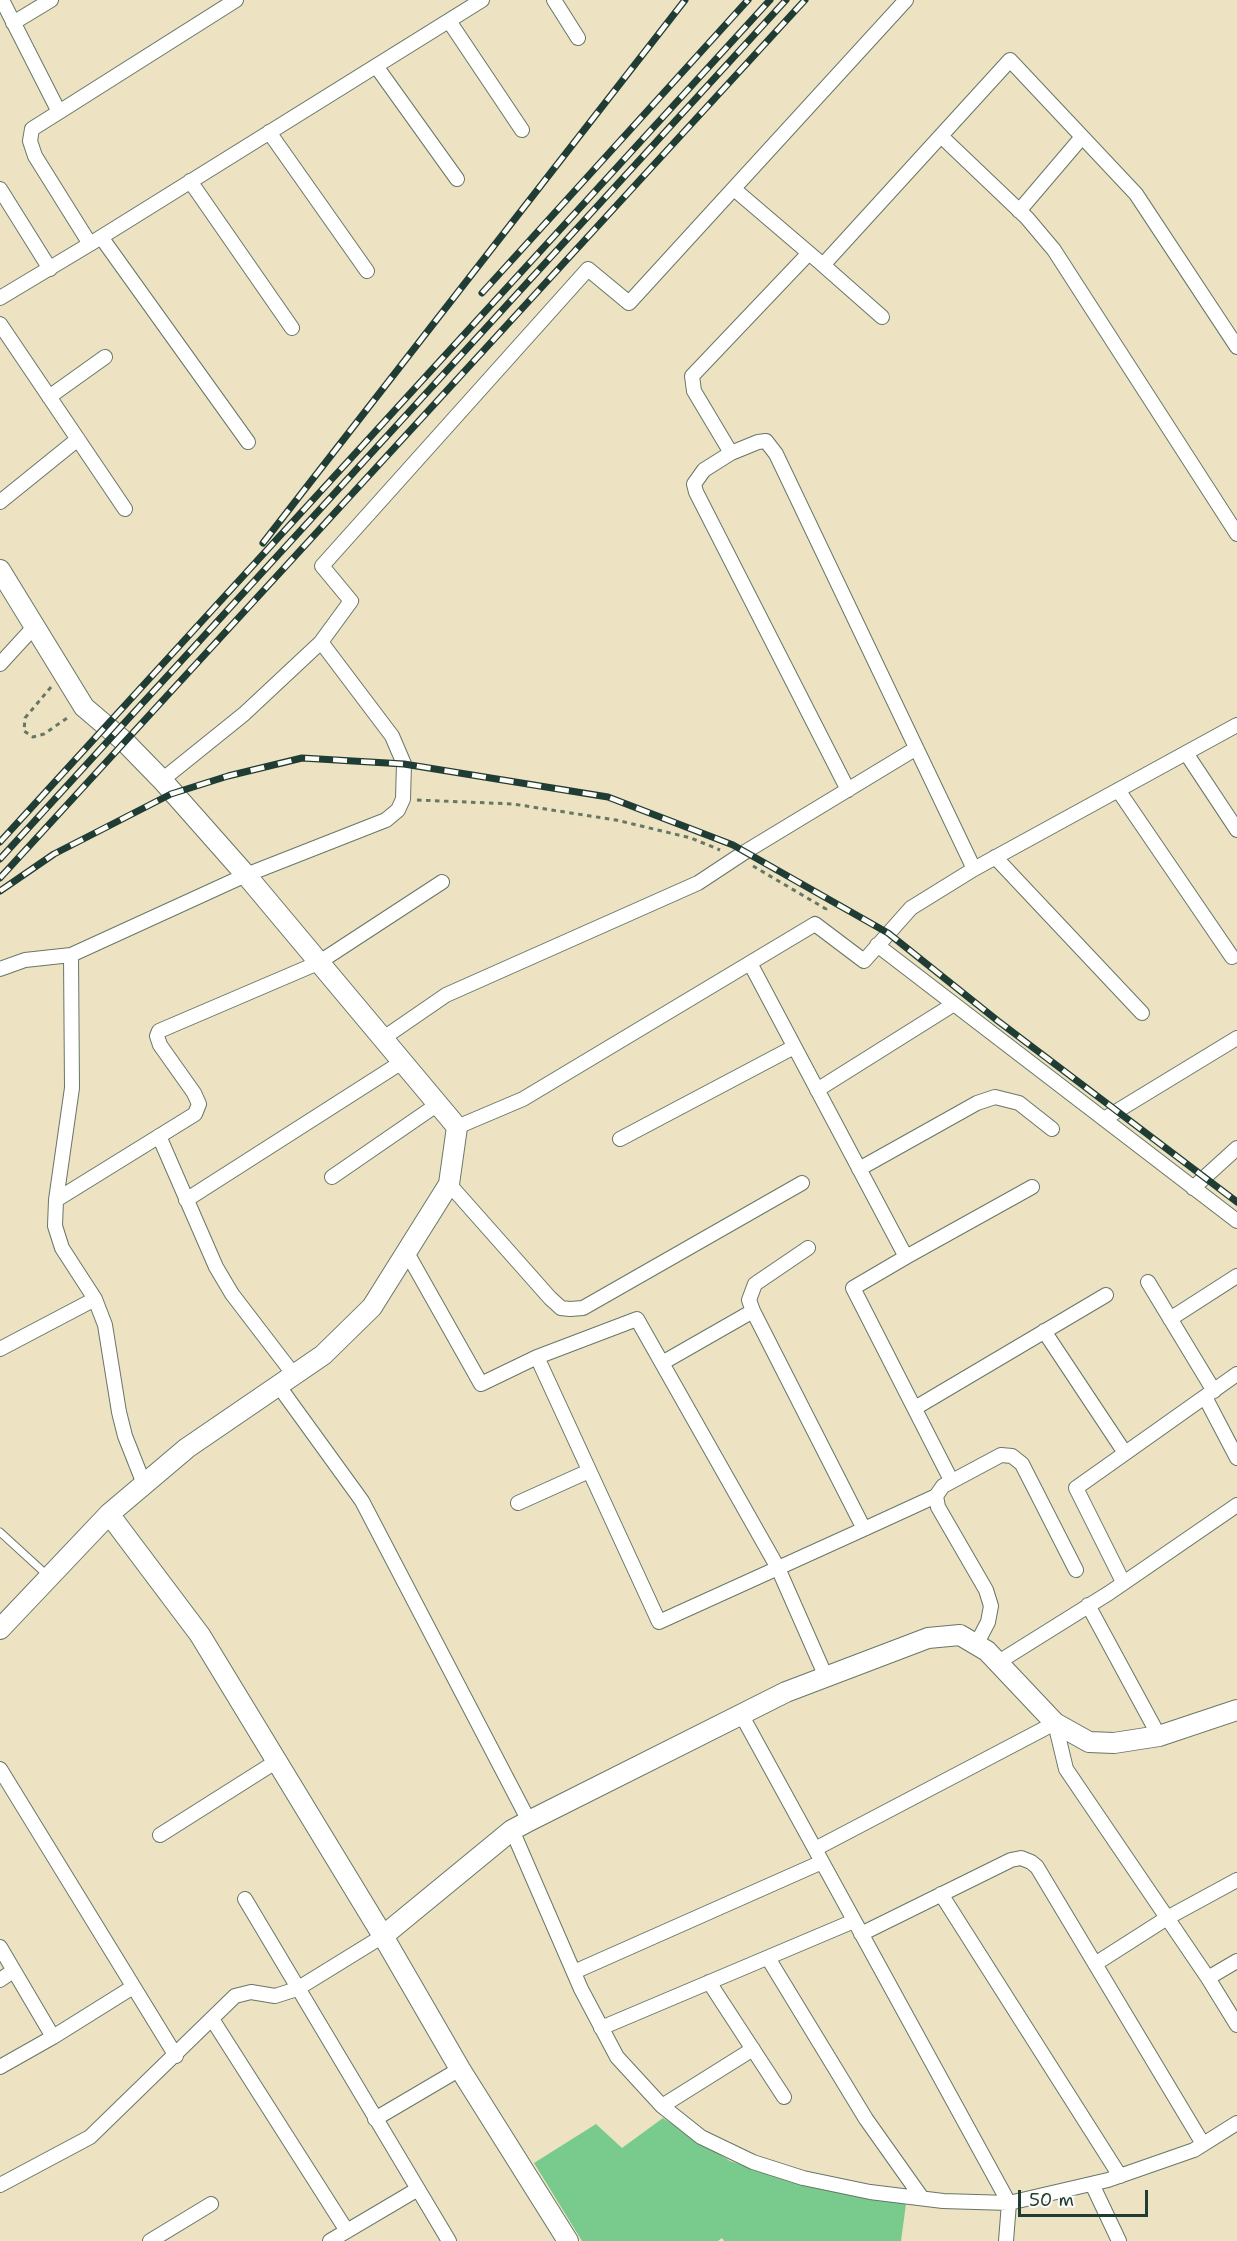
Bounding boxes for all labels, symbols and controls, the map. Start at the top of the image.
scale bar [1021,2178,1152,2216]
text: 50 m [1029,2188,1074,2212]

